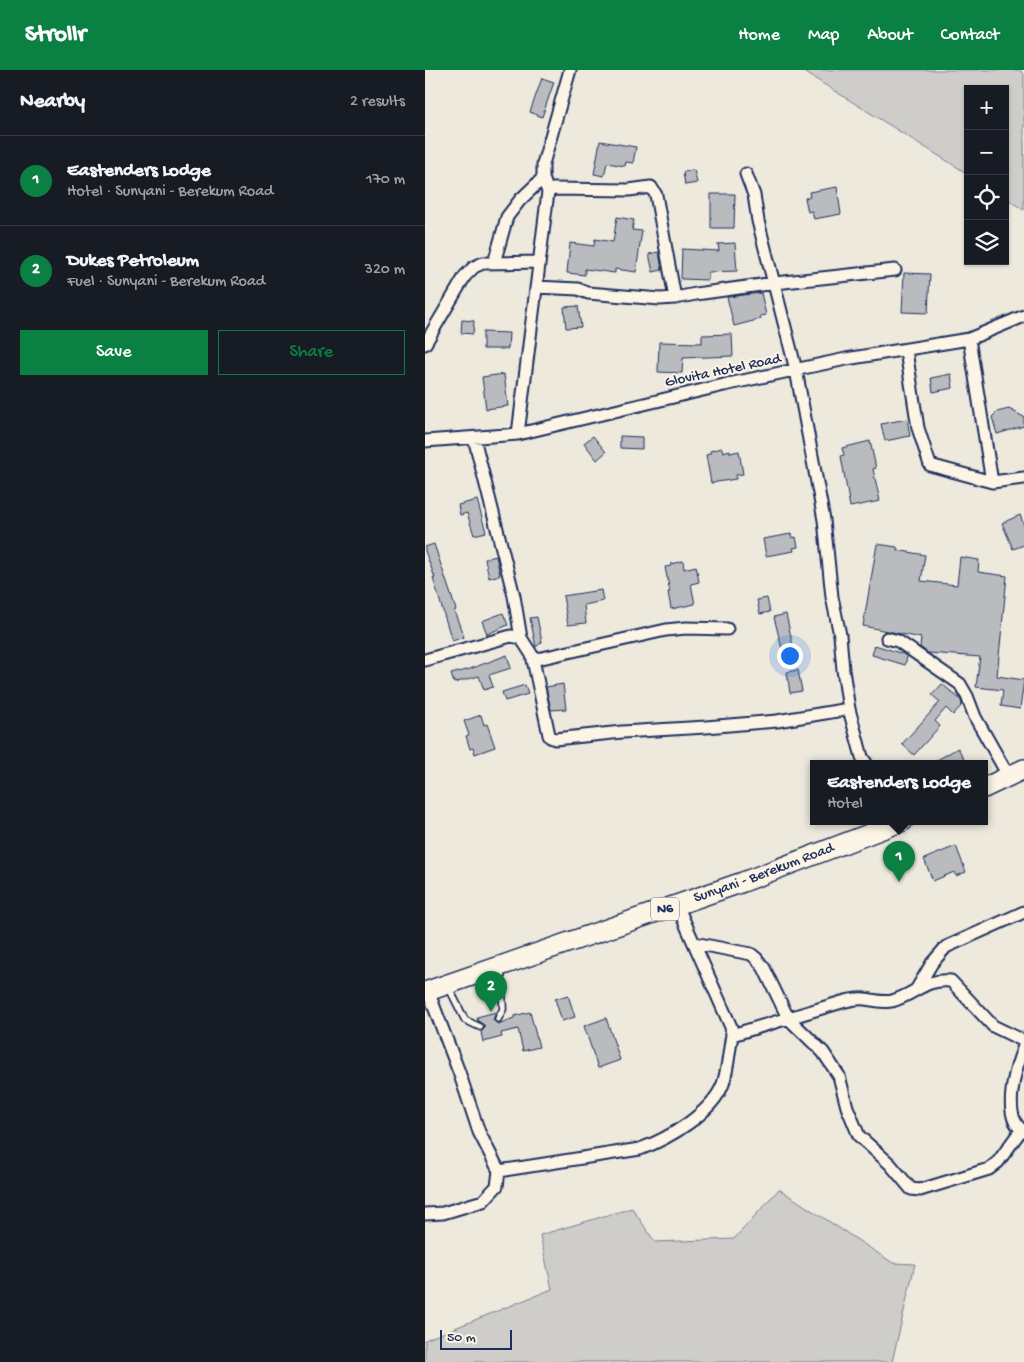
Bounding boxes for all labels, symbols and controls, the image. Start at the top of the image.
text: Strollr [25,21,86,50]
text: Home [738,25,780,46]
text: Map [808,25,839,46]
text: About [867,25,913,46]
text: Contact [941,25,999,46]
map controls [964,85,1009,265]
button: + [964,85,1009,130]
text: Nearby [20,90,85,115]
text: 2 results [350,93,405,112]
button: − [964,130,1009,175]
text: Eastenders Lodge [67,160,211,183]
text: 1 [33,171,39,190]
text: 170 m [366,171,405,190]
button: locate [964,175,1009,220]
text: Hotel · Sunyani - Berekum Road [67,183,273,202]
button: layers [964,220,1009,265]
text: Dukes Petroleum [67,250,199,273]
text: 2 [32,261,40,280]
text: 320 m [365,261,405,280]
text: Fuel · Sunyani - Berekum Road [67,273,265,292]
button: Save [20,330,208,375]
button: Share [218,330,405,375]
street label: Glovita Hotel Road [663,350,784,392]
your location [777,643,803,669]
popup [810,760,988,825]
text: Eastenders Lodge [827,772,971,795]
text: Hotel [827,795,863,814]
street label: Sunyani - Berekum Road [691,839,838,907]
pin: 1 [883,841,915,882]
road number: N6 [651,898,679,921]
pin: 2 [475,971,507,1012]
scale bar [440,1327,513,1350]
text: 50 m [447,1330,476,1347]

